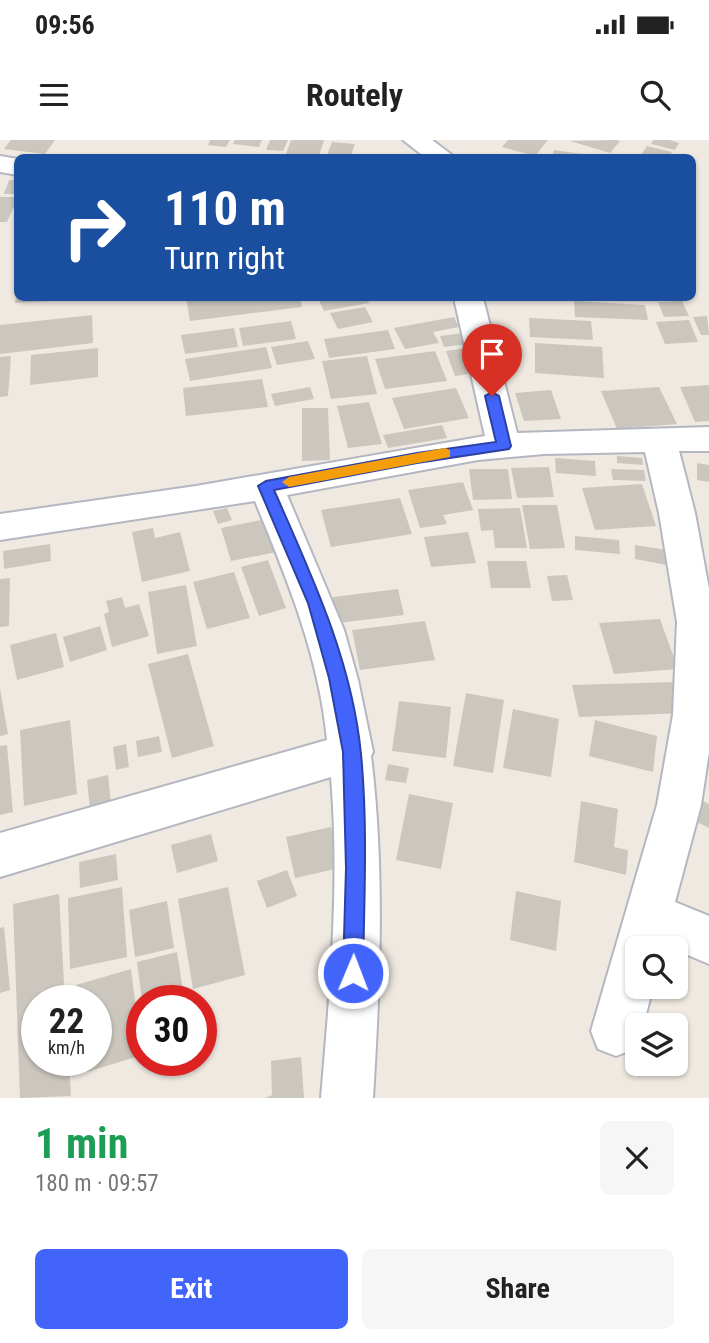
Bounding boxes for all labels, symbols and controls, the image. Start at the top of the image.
text: 09:56 [35,10,95,40]
icon: menu [35,76,73,114]
text: Routely [306,76,403,114]
icon: search [636,76,674,114]
text: 110 m [164,180,286,237]
icon: right [49,182,140,273]
text: Turn right [164,239,285,277]
pin [462,324,522,396]
icon: arrive [473,335,511,373]
position arrow [316,936,390,1010]
map controls [625,936,688,1076]
button: search [625,936,688,999]
speed limit sign: 30 [126,985,217,1076]
text: 22 [49,1001,84,1042]
button: layers [625,1013,688,1076]
text: km/h [48,1037,85,1058]
text: 1 min [35,1119,128,1168]
button: close [600,1121,674,1195]
text: 180 m · 09:57 [35,1170,159,1197]
button: Exit [35,1249,348,1329]
button: Share [362,1249,674,1329]

